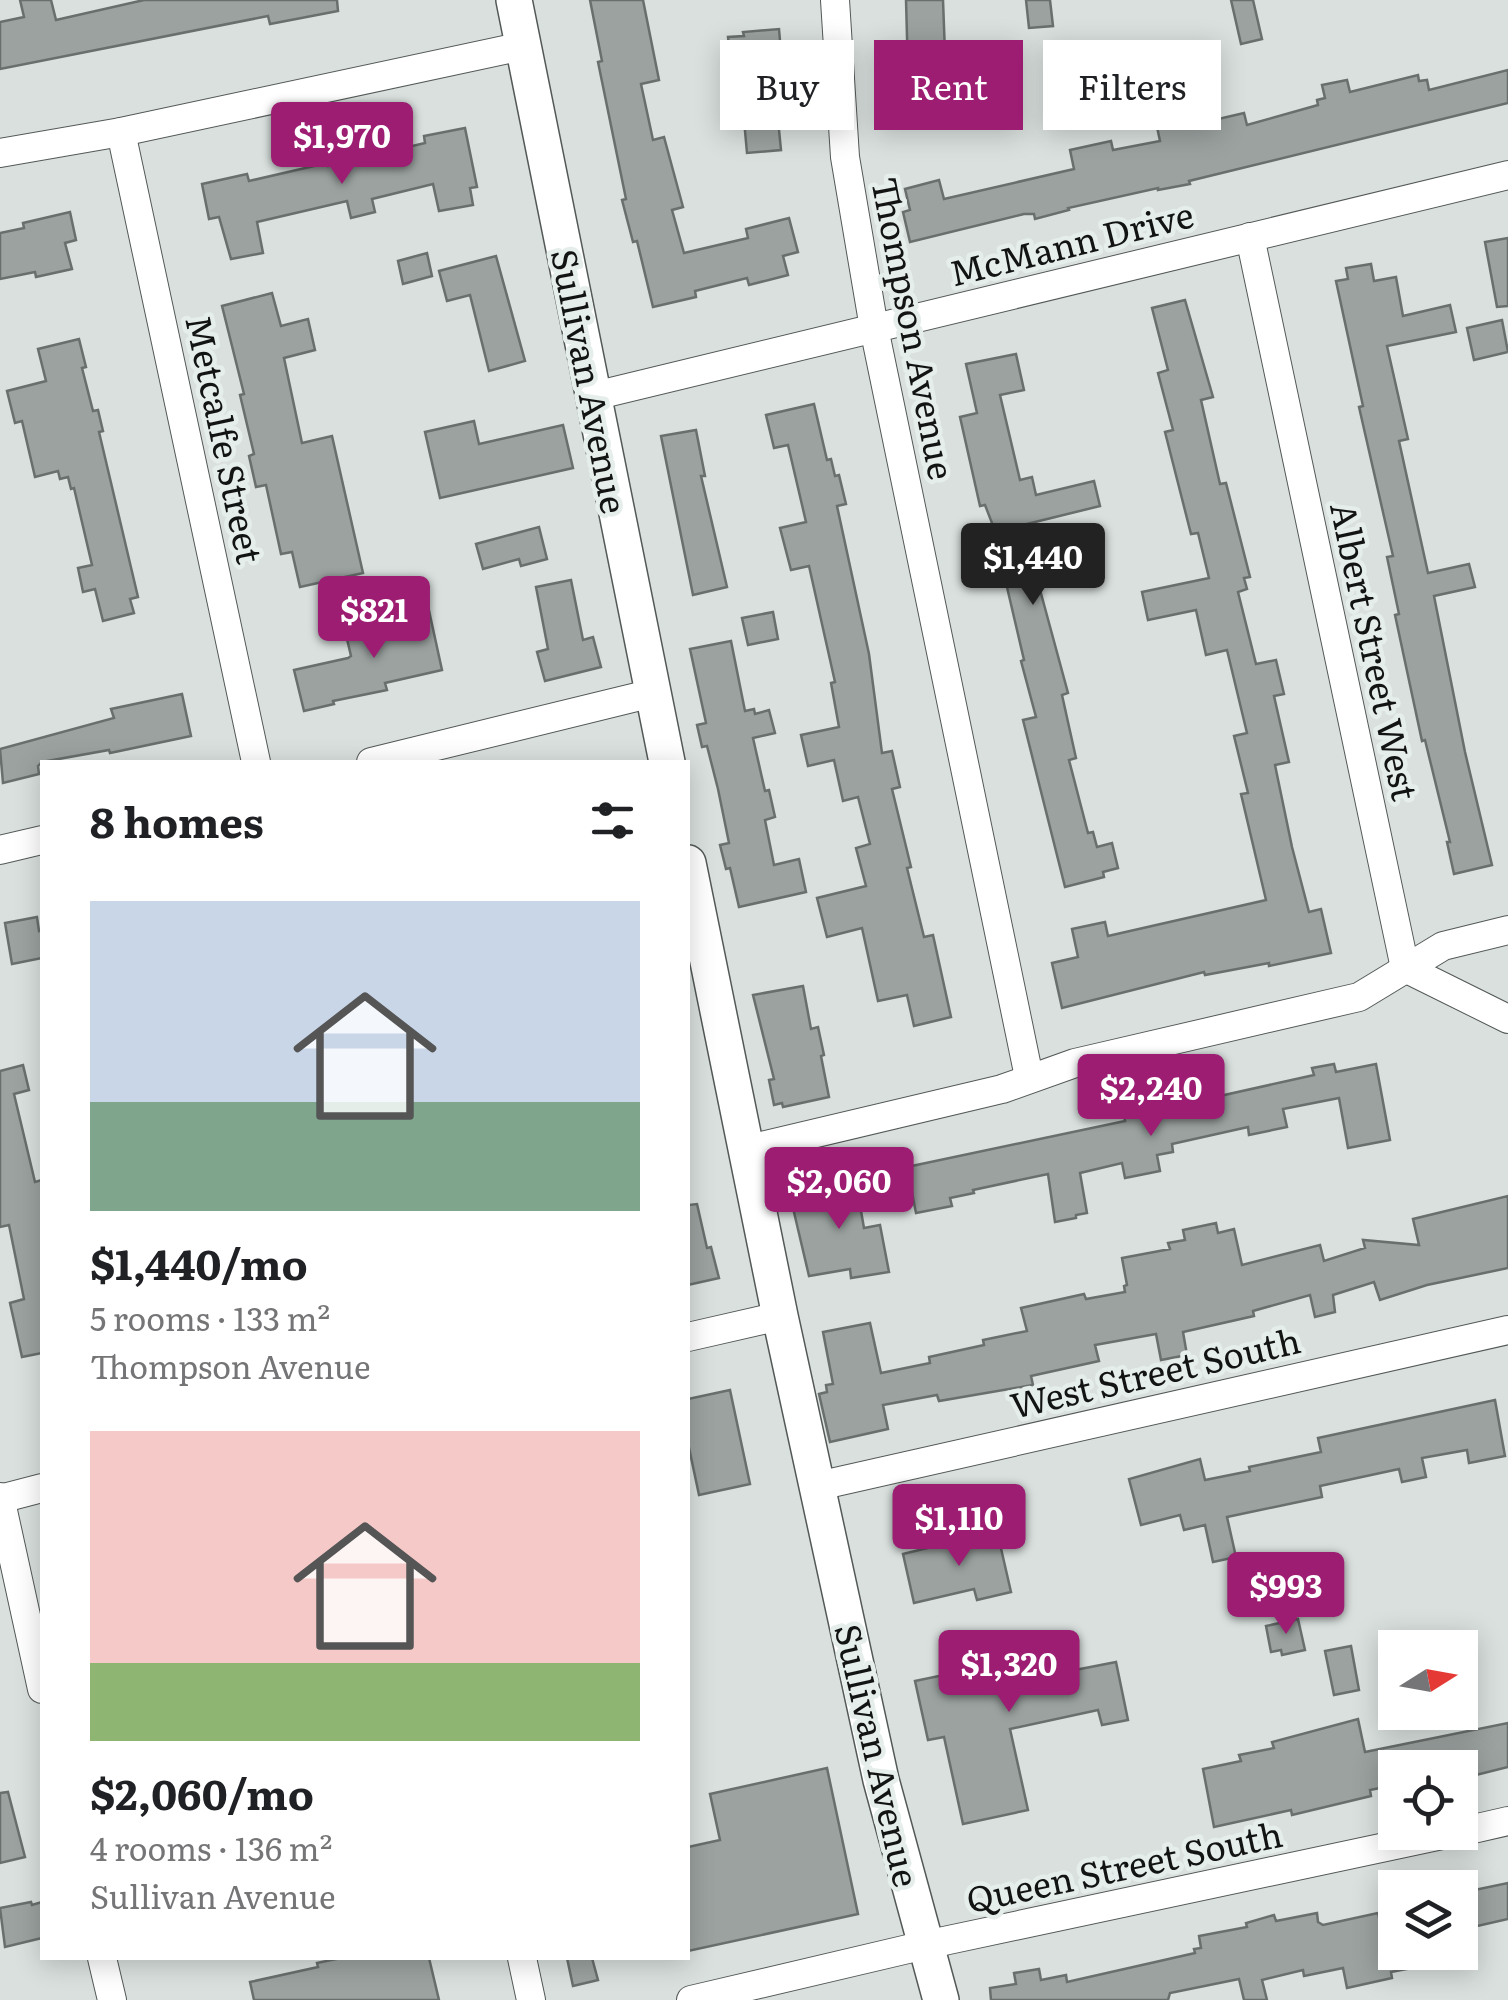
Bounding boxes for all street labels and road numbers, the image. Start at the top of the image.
street label: Thompson Avenue [860,172,970,484]
street label: McMann Drive [944,187,1198,297]
street label: Sullivan Avenue [540,244,642,518]
street label: Metcalfe Street [174,310,278,568]
street label: Albert Street West [1319,497,1433,805]
street label: West Street South [1005,1312,1305,1430]
street label: Sullivan Avenue [823,1618,935,1892]
street label: Queen Street South [961,1806,1287,1924]

